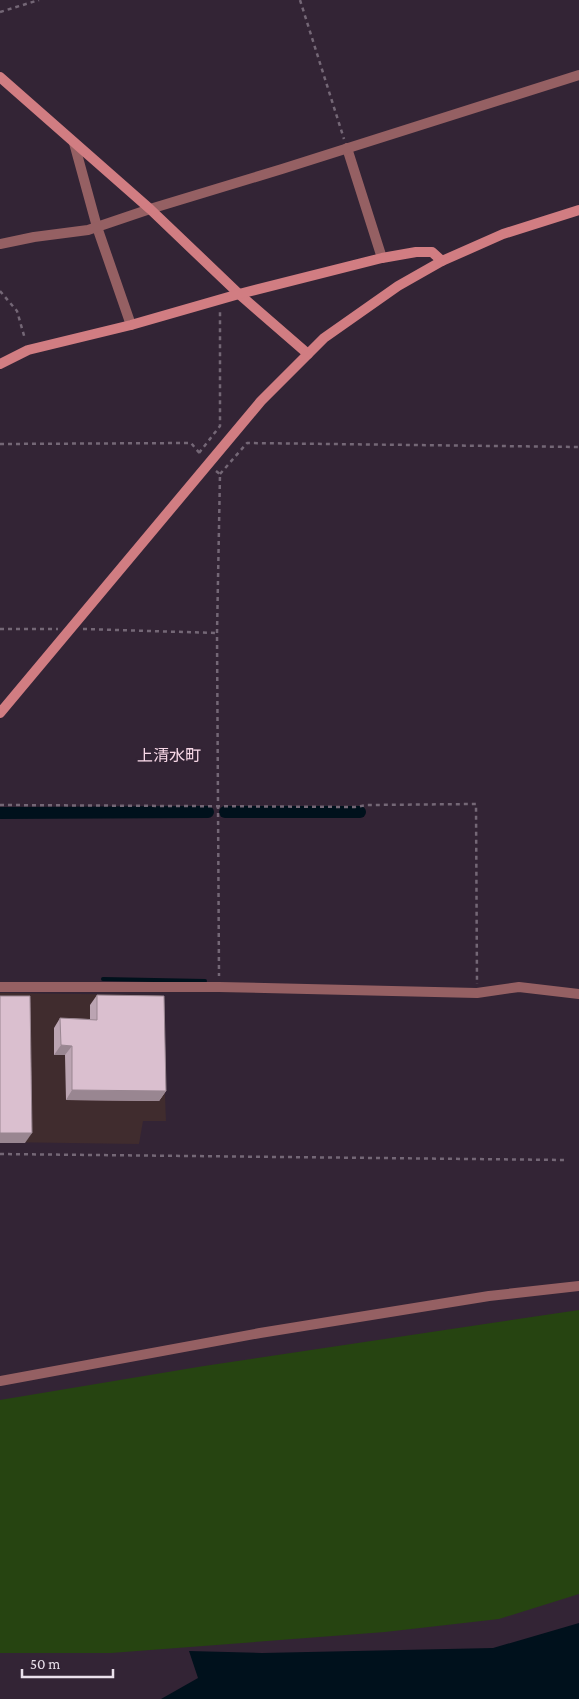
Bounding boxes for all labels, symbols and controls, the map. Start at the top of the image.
district label: 上清水町 [137,747,201,764]
scale bar [22,1646,114,1678]
text: 50 m [30,1656,60,1672]

